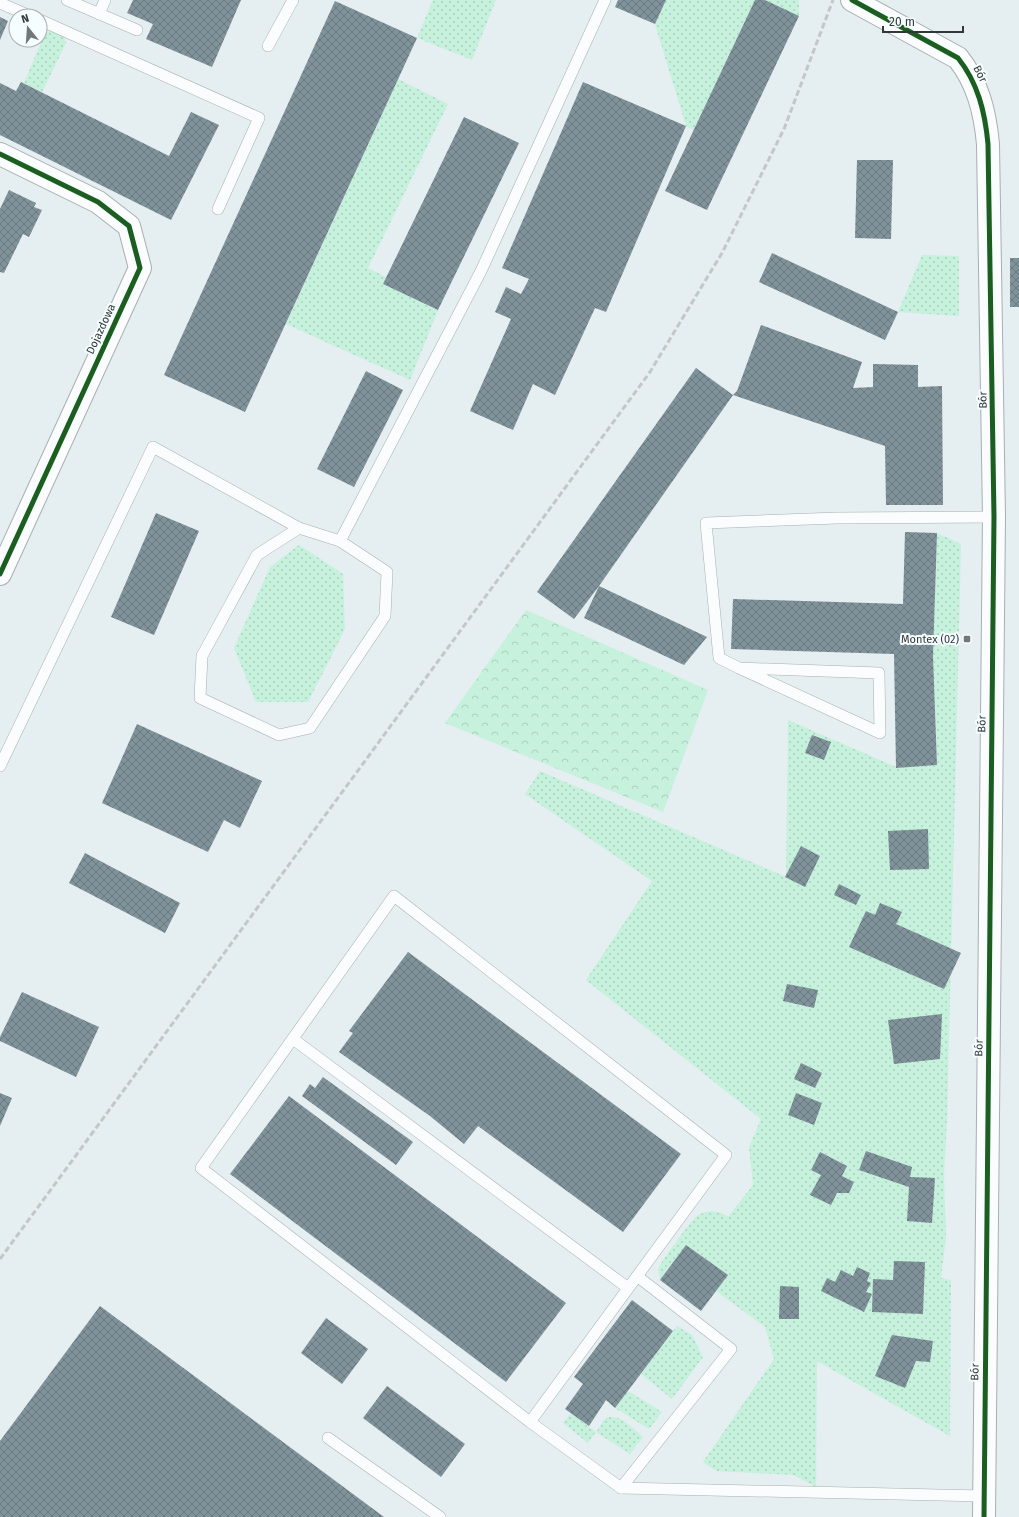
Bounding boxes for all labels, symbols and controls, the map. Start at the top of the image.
north arrow [8,8,48,48]
scale bar [883,8,963,34]
text: N [20,12,31,26]
text: 20 m [889,15,915,29]
street label: Bór [970,63,990,85]
street label: Dojazdowa [84,302,118,356]
street label: Bór [976,390,990,409]
place label: Montex (02) [901,633,959,646]
marker: Montex (02) [962,634,972,644]
street label: Bór [975,714,989,733]
street label: Bór [972,1038,986,1057]
street label: Bór [968,1362,982,1381]

